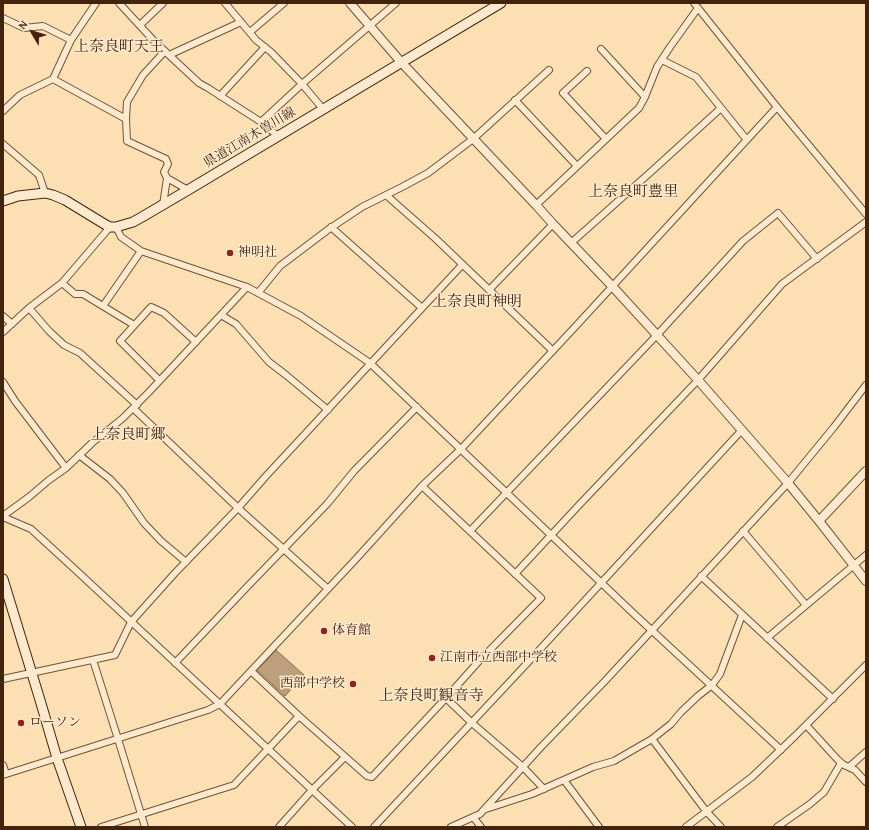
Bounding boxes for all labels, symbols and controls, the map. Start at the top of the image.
north arrow [12,12,52,52]
text: N [14,17,31,32]
district label: 上奈良町天王 [74,38,164,56]
street label: 県道江南木曽川線 [201,105,299,171]
district label: 上奈良町豊里 [588,183,678,201]
place label: 神明社 [238,245,277,261]
marker: 神明社 [225,248,235,258]
district label: 上奈良町神明 [432,293,522,311]
district label: 上奈良町郷 [91,426,165,444]
place label: 体育館 [332,623,371,639]
marker: 体育館 [319,626,329,636]
place label: 江南市立西部中学校 [440,650,557,666]
marker: 江南市立西部中学校 [427,653,437,663]
place label: 西部中学校 [280,676,345,692]
marker: 西部中学校 [348,679,358,689]
district label: 上奈良町観音寺 [379,687,483,705]
place label: ローソン [29,715,81,731]
marker: ローソン [16,718,26,728]

